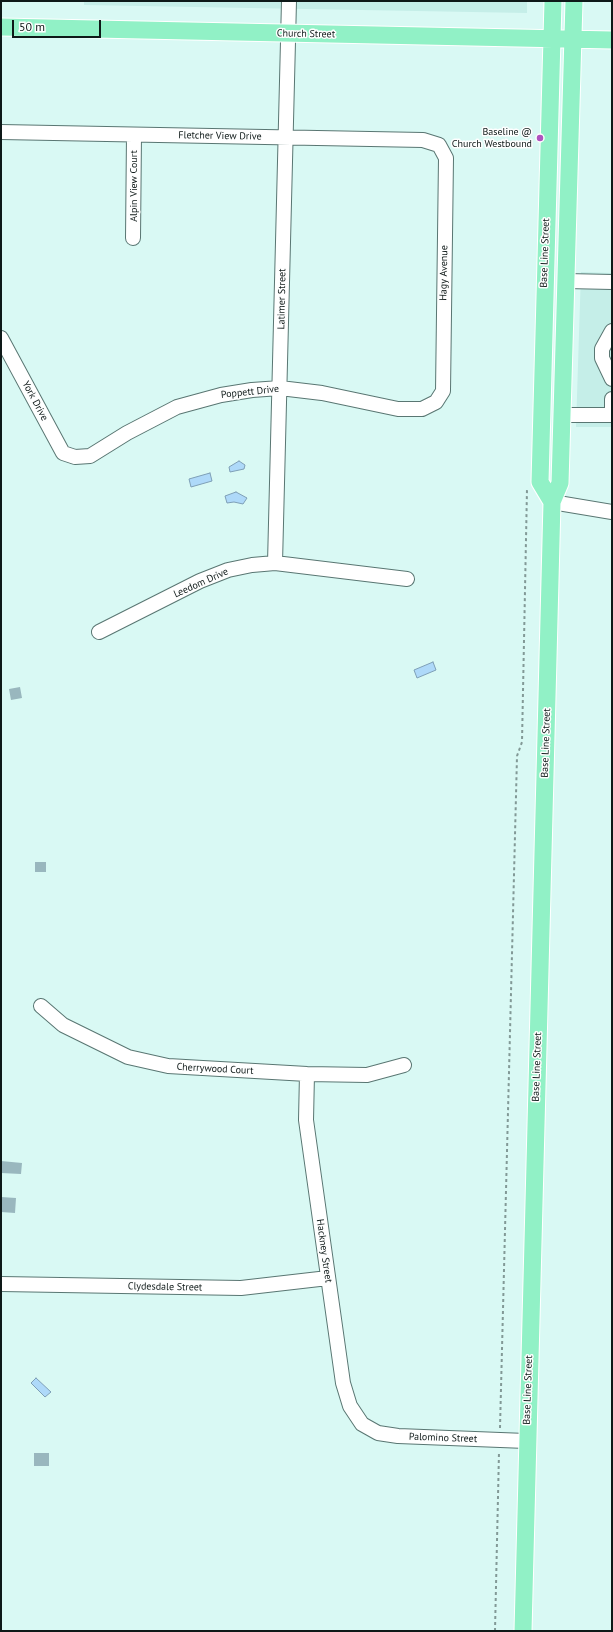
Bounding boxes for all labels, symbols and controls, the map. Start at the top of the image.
scale bar [14,12,103,38]
text: 50 m [19,19,45,34]
street label: Church Street [277,27,335,41]
place label: Baseline @ Church Westbound [452,126,532,150]
street label: Fletcher View Drive [178,129,262,143]
marker: Baseline @ Church Westbound [535,133,545,143]
street label: Alpin View Court [128,150,140,222]
street label: Base Line Street [538,218,552,288]
street label: Hagy Avenue [438,245,450,301]
street label: Latimer Street [275,268,289,330]
street label: York Drive [20,379,50,423]
street label: Poppett Drive [220,383,280,401]
street label: Leedom Drive [172,566,230,600]
street label: Base Line Street [539,708,553,778]
street label: Base Line Street [530,1032,544,1102]
street label: Cherrywood Court [176,1061,254,1077]
street label: Hackney Street [314,1218,334,1284]
street label: Clydesdale Street [128,1280,202,1294]
street label: Base Line Street [521,1355,535,1425]
street label: Palomino Street [409,1431,477,1445]

